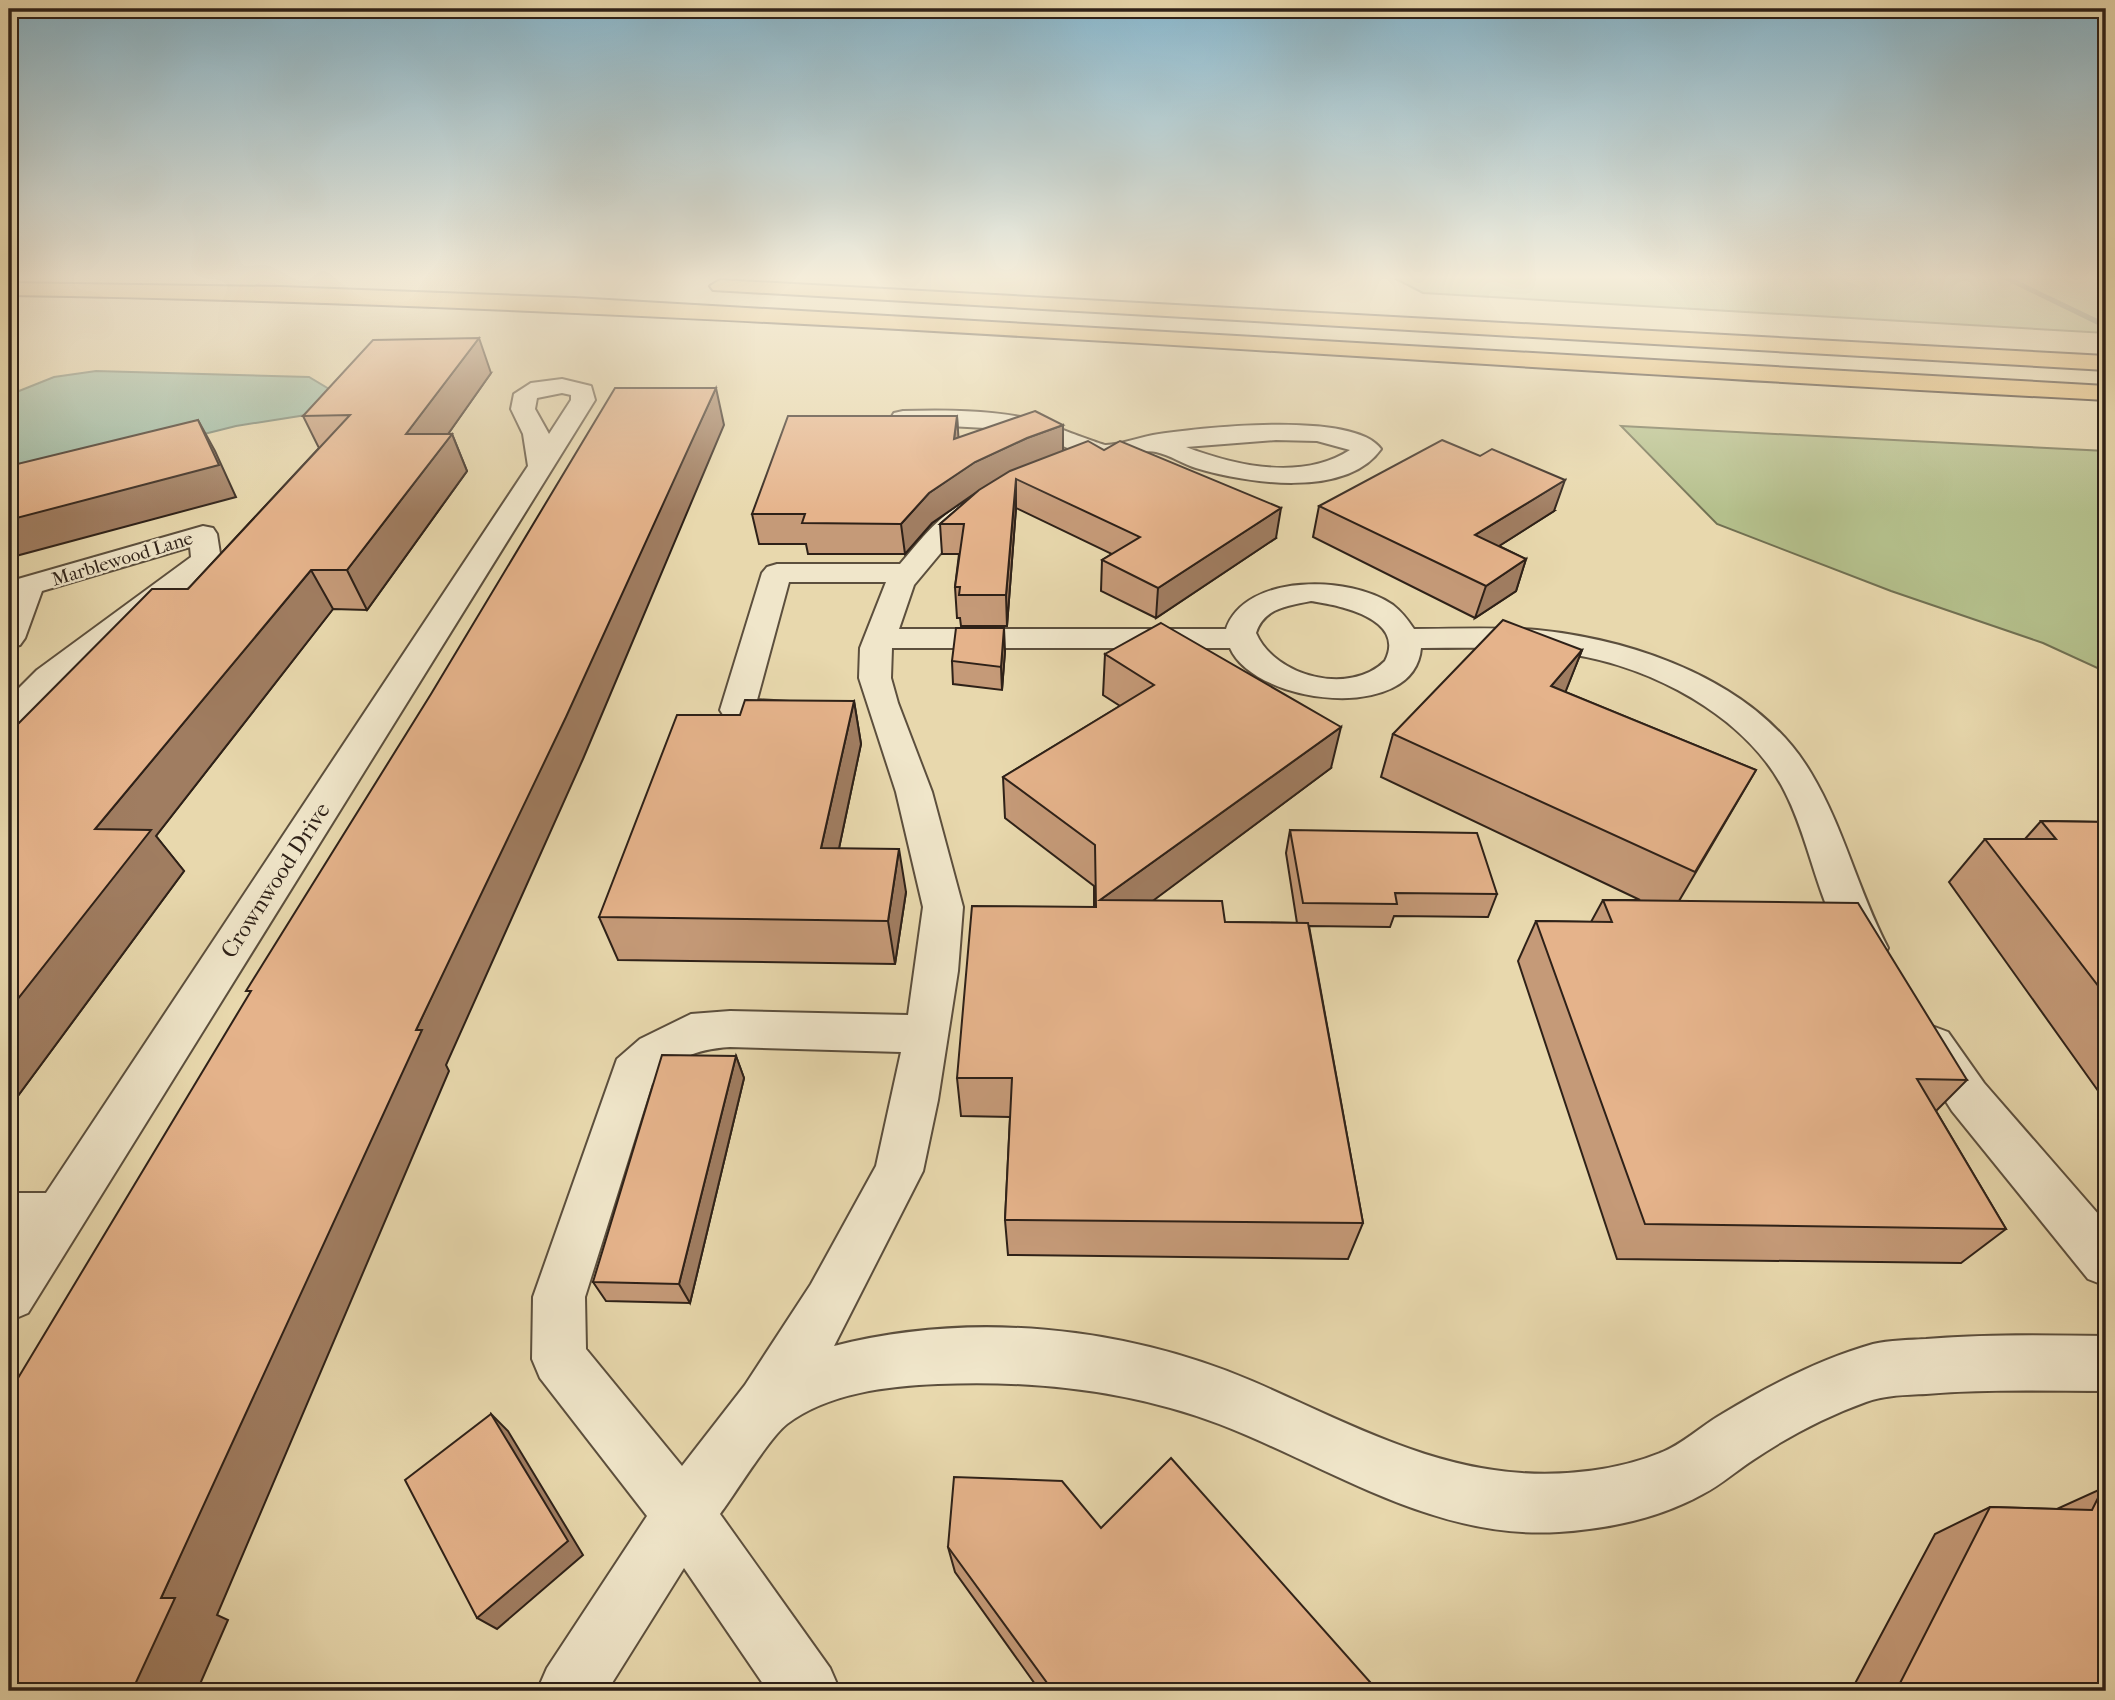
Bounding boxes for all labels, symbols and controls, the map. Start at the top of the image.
street label: Marblewood Lane [49,527,196,591]
street label: Crownwood Drive [215,797,336,963]

